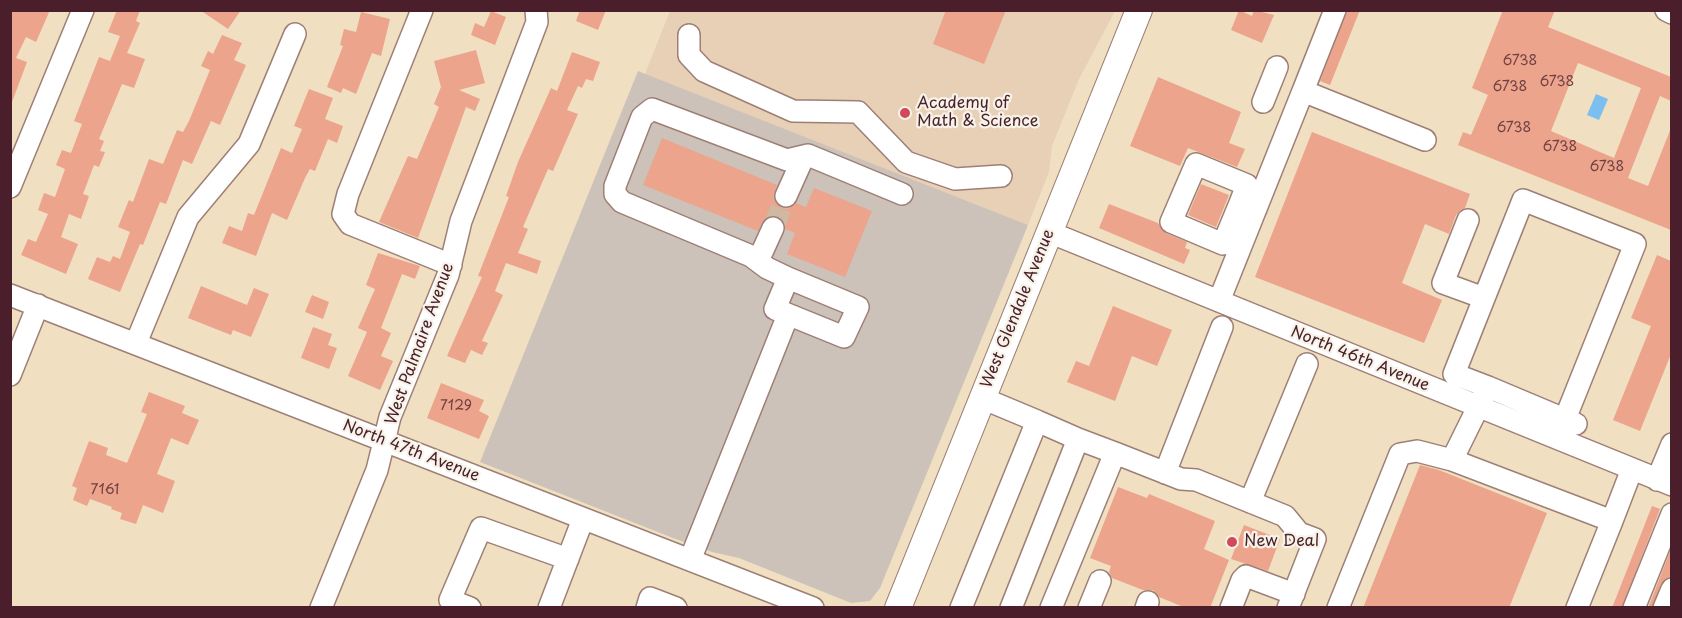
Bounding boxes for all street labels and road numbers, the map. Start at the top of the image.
street label: West Glendale Avenue [977,227,1059,391]
street label: West Palmaire Avenue [382,261,458,427]
street label: North 46th Avenue [1288,322,1432,396]
street label: North 47th Avenue [340,416,482,486]

